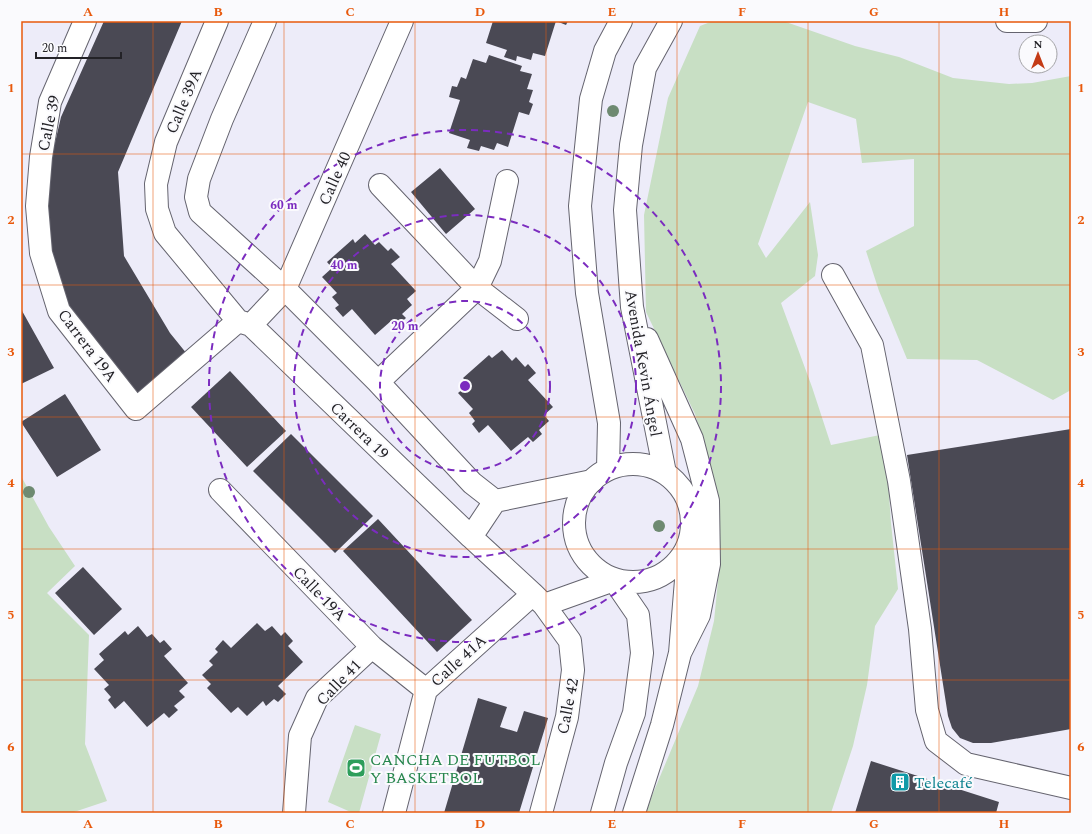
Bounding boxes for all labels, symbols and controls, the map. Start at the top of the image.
text: A [83,2,93,22]
text: B [213,2,223,22]
text: C [345,2,355,22]
text: D [475,2,485,22]
text: E [608,2,617,22]
text: F [738,2,746,22]
text: G [869,2,879,22]
text: H [999,2,1010,22]
scale bar [36,34,121,60]
north arrow [1018,34,1058,74]
text: N [1034,36,1043,53]
text: 20 m [42,39,67,58]
street label: Calle 39A [159,65,208,138]
text: 1 [7,78,15,98]
text: 1 [1077,78,1085,98]
street label: Calle 39 [31,93,67,153]
street label: Calle 40 [312,148,357,209]
text: 60 m [270,196,298,215]
text: 2 [7,210,15,230]
text: 2 [1077,210,1085,230]
text: 40 m [330,256,358,275]
street label: Avenida Kevin Ángel [618,288,668,439]
street label: Carrera 19A [52,304,123,387]
text: 20 m [391,317,419,336]
text: 3 [7,342,15,362]
text: 3 [1077,342,1085,362]
centre of rings [458,379,472,393]
street label: Carrera 19 [324,396,394,465]
text: 4 [7,473,15,493]
text: 4 [1077,473,1085,493]
street label: Calle 19A [287,561,352,627]
text: 5 [7,605,15,625]
text: 5 [1077,605,1085,625]
street label: Calle 41A [425,629,492,693]
street label: Calle 41 [310,654,367,711]
street label: Calle 42 [551,676,585,736]
text: 6 [7,737,15,757]
text: 6 [1077,737,1085,757]
place label: CANCHA DE FUTBOL Y BASKETBOL [370,748,541,790]
sports icon: CANCHA DE FUTBOL Y BASKETBOL [345,757,367,779]
building icon: Telecafé [889,771,911,793]
place label: Telecafé [914,771,973,795]
text: A [83,814,93,834]
text: B [213,814,223,834]
text: C [345,814,355,834]
text: D [475,814,485,834]
text: E [608,814,617,834]
text: F [738,814,746,834]
text: G [869,814,879,834]
text: H [999,814,1010,834]

